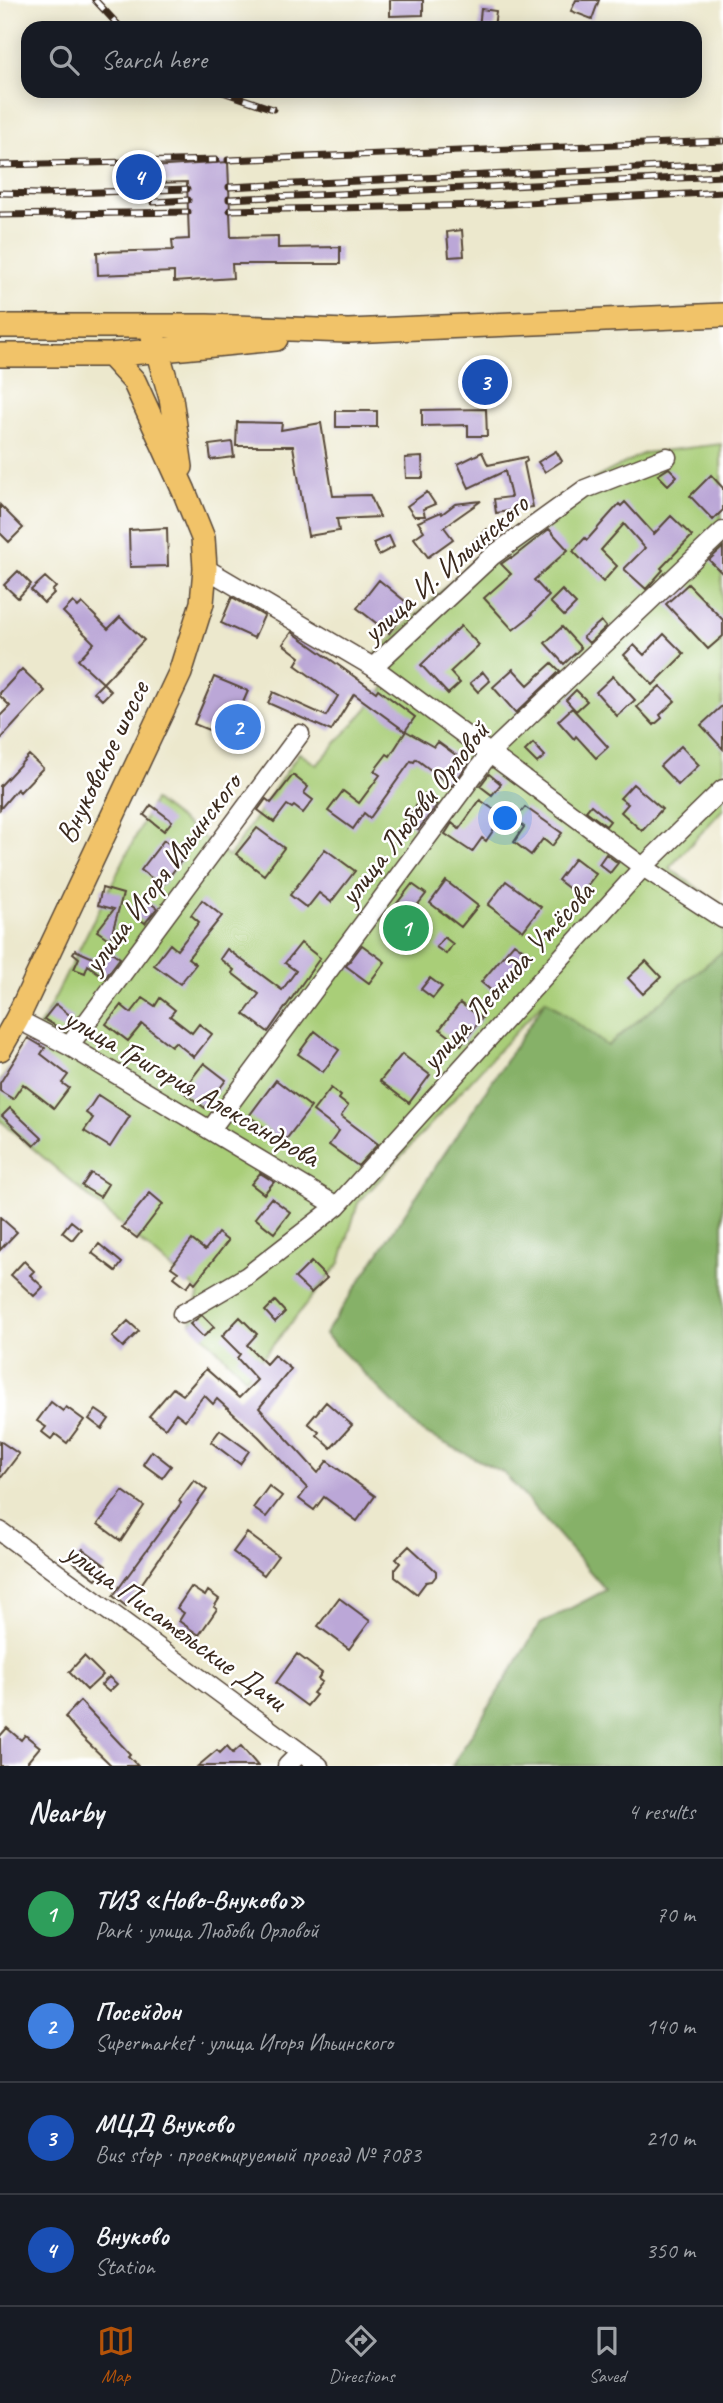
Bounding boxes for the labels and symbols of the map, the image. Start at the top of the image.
pin: 4 [116,151,162,203]
pin: 3 [462,356,508,408]
street label: улица И. Ильинского [352,484,537,652]
street label: Внуковское шоссе [46,673,159,849]
pin: 2 [215,701,261,753]
street label: улица Любови Орловой [329,712,499,914]
street label: улица Игоря Ильинского [73,763,252,982]
your location [488,801,522,835]
street label: улица Леонида Утёсова [411,872,603,1080]
pin: 1 [383,902,429,954]
street label: улица Григория Александрова [56,997,328,1177]
street label: улица Писательские Дачи [56,1532,296,1720]

